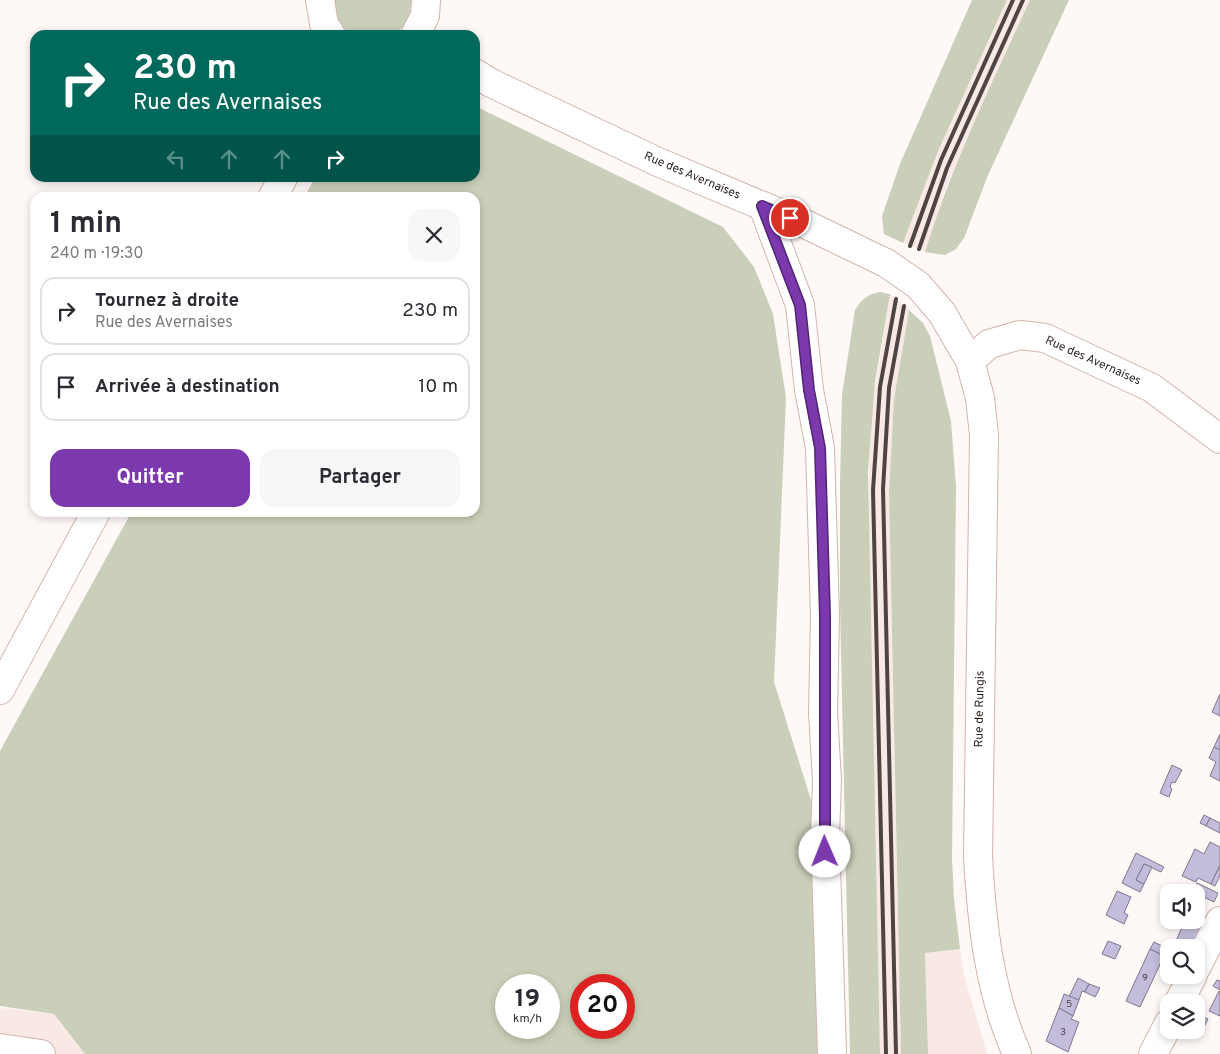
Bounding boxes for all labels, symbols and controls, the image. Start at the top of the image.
text: 230 m [133,47,237,91]
icon: right [50,50,115,115]
text: Rue des Avernaises [133,90,322,117]
icon: left [162,145,190,173]
icon: ahead [215,145,243,173]
icon: ahead [268,145,296,173]
icon: right [321,145,349,173]
street label: Rue des Avernaises [641,148,743,204]
pin [769,197,811,239]
icon: arrive [776,204,804,232]
text: 1 min [50,206,122,243]
button: close [408,209,460,261]
text: 240 m · 19:30 [50,244,144,264]
text: Tournez à droite [95,289,239,313]
icon: right [52,297,80,325]
text: 230 m [402,299,458,323]
text: Rue des Avernaises [95,313,233,333]
street label: Rue des Avernaises [1043,333,1143,389]
icon: arrive [52,373,80,401]
text: Arrivée à destination [95,375,280,399]
text: 10 m [418,375,458,399]
button: Quitter [50,449,250,507]
button: Partager [260,449,460,507]
street label: Rue de Rungis [971,670,989,748]
position arrow [798,825,850,877]
map controls [1160,884,1205,1039]
button: sound [1160,884,1205,929]
button: search [1160,939,1205,984]
house number: 9 [1142,972,1148,985]
speed limit sign: 20 [570,974,635,1039]
text: 19 [515,984,540,1016]
button: layers [1160,994,1205,1039]
house number: 5 [1066,998,1072,1011]
text: km/h [513,1011,542,1027]
house number: 3 [1060,1026,1066,1039]

